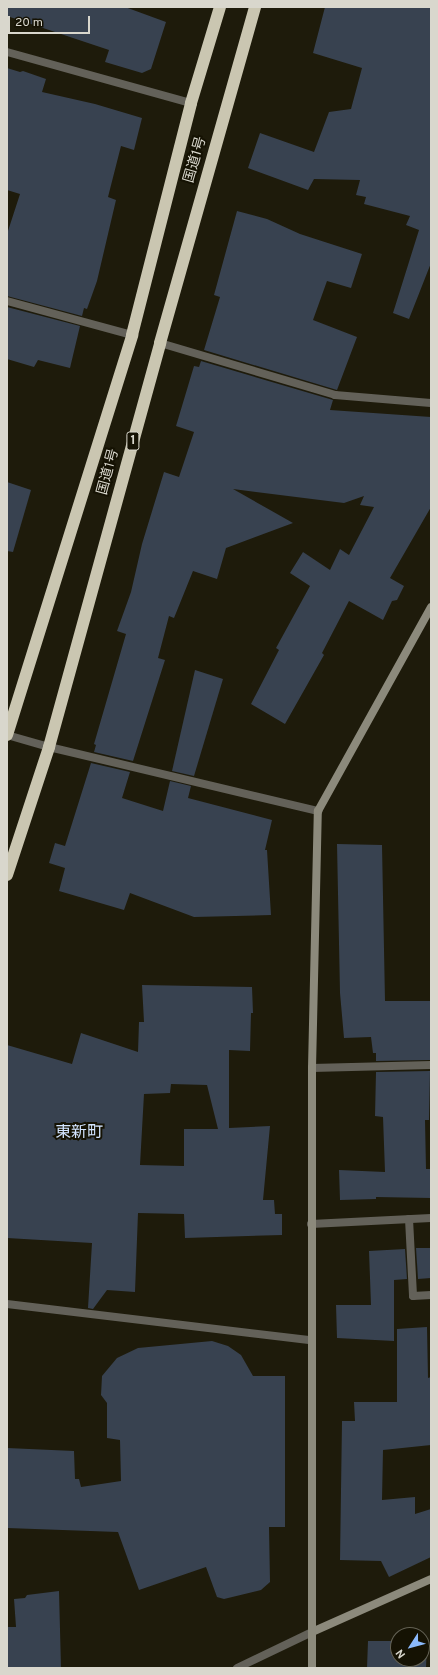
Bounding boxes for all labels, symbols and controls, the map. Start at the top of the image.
scale bar [10,8,92,34]
text: 20 m [15,15,43,31]
street label: 国道1号 [181,135,211,185]
road number: 1 [126,430,140,452]
street label: 国道1号 [95,447,123,497]
district label: 東新町 [55,1123,103,1143]
north arrow [390,1627,430,1667]
text: N [393,1646,409,1661]

